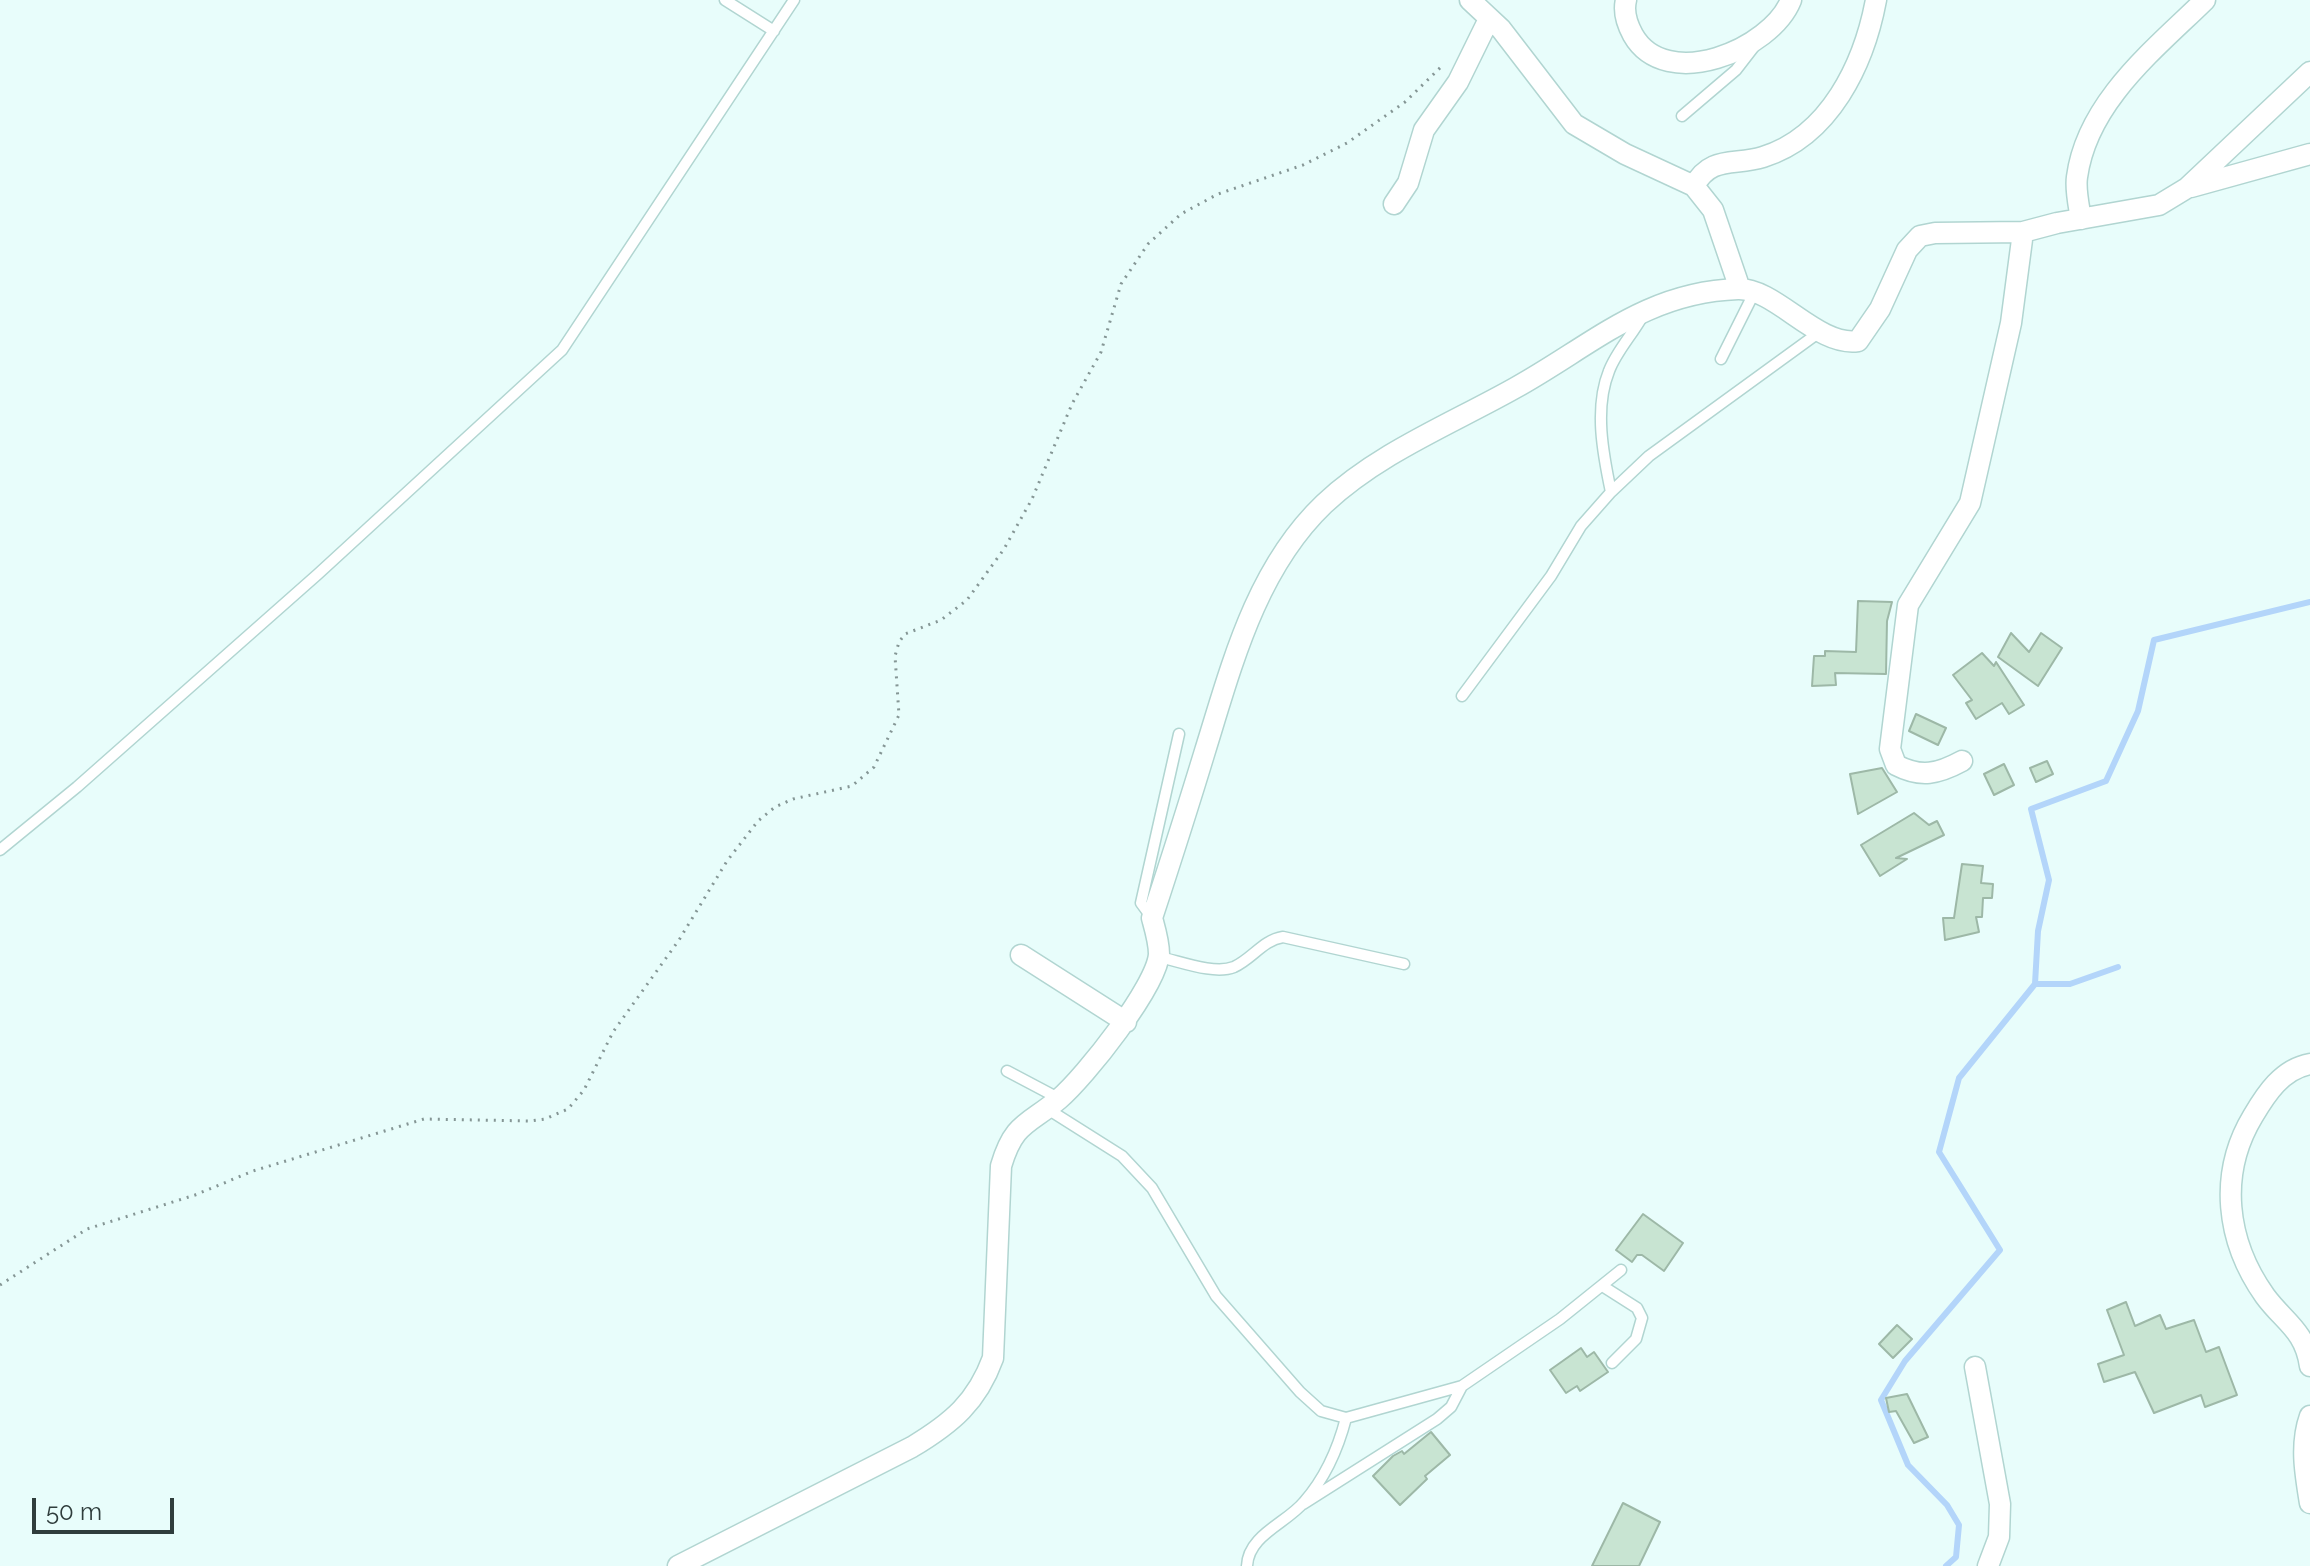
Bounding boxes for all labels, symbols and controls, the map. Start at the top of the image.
scale bar [36,1482,178,1532]
text: 50 m [46,1497,102,1526]

